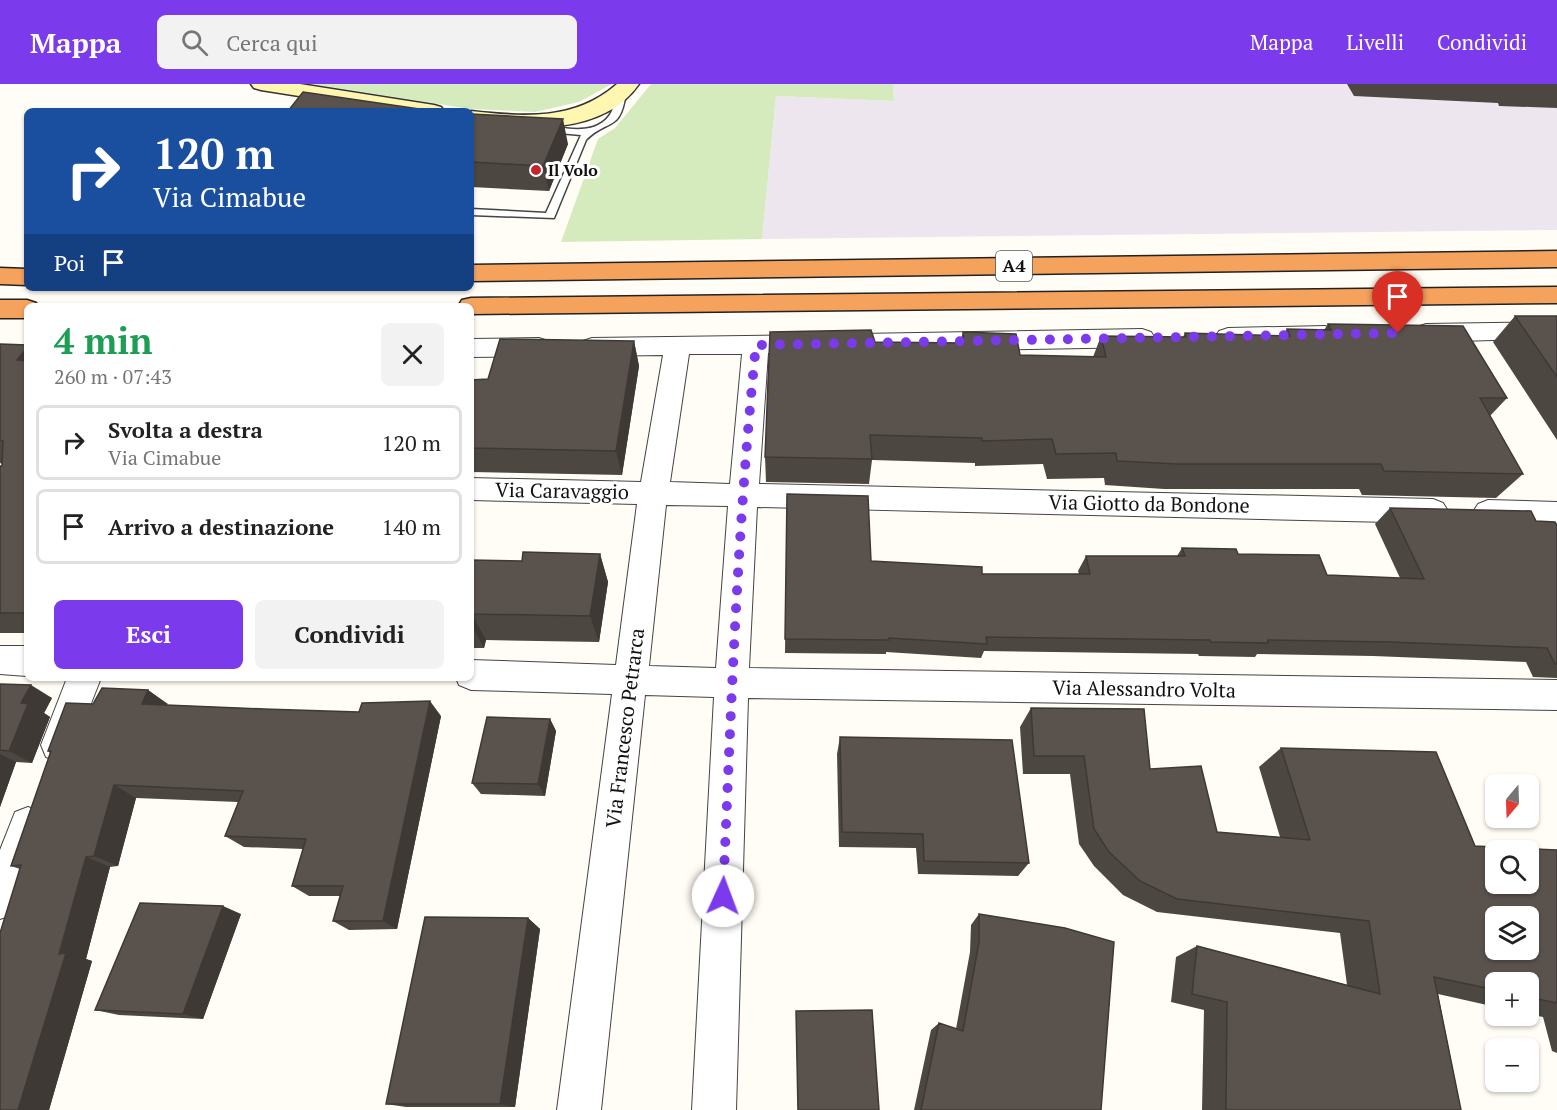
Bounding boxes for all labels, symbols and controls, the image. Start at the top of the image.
search box [157,15,577,69]
text: Mappa [30,24,121,61]
icon: search [178,26,211,59]
text: Cerca qui [226,28,318,57]
text: Mappa [1250,28,1313,56]
text: Livelli [1346,28,1404,56]
text: Condividi [1437,28,1527,56]
text: 120 m [153,125,274,181]
icon: right [54,132,132,210]
place label: Il Volo [548,159,598,181]
marker: Il Volo [529,163,543,177]
text: Via Cimabue [153,179,306,215]
icon: arrive [97,246,130,279]
text: Poi [54,248,85,277]
road number: A4 [996,251,1032,281]
pin [1372,271,1423,333]
icon: arrive [1381,280,1414,313]
text: 4 min [54,317,152,364]
button: close [381,323,444,386]
text: 260 m · 07:43 [54,363,172,390]
text: Svolta a destra [108,415,263,444]
icon: right [57,426,90,459]
text: 120 m [381,428,441,457]
text: Via Cimabue [108,444,221,471]
street label: Via Caravaggio [495,476,629,505]
street label: Via Giotto da Bondone [1048,488,1250,519]
icon: arrive [57,510,90,543]
text: Arrivo a destinazione [108,512,334,541]
text: 140 m [381,512,441,541]
button: Esci [54,600,243,669]
button: Condividi [255,600,444,669]
street label: Via Francesco Petrarca [599,626,650,830]
street label: Via Alessandro Volta [1052,673,1236,704]
north arrow [1485,774,1539,828]
map controls [1485,774,1539,1092]
button: search [1485,840,1539,894]
position arrow [691,864,755,928]
button: layers [1485,906,1539,960]
button: + [1485,972,1539,1026]
button: − [1485,1038,1539,1092]

